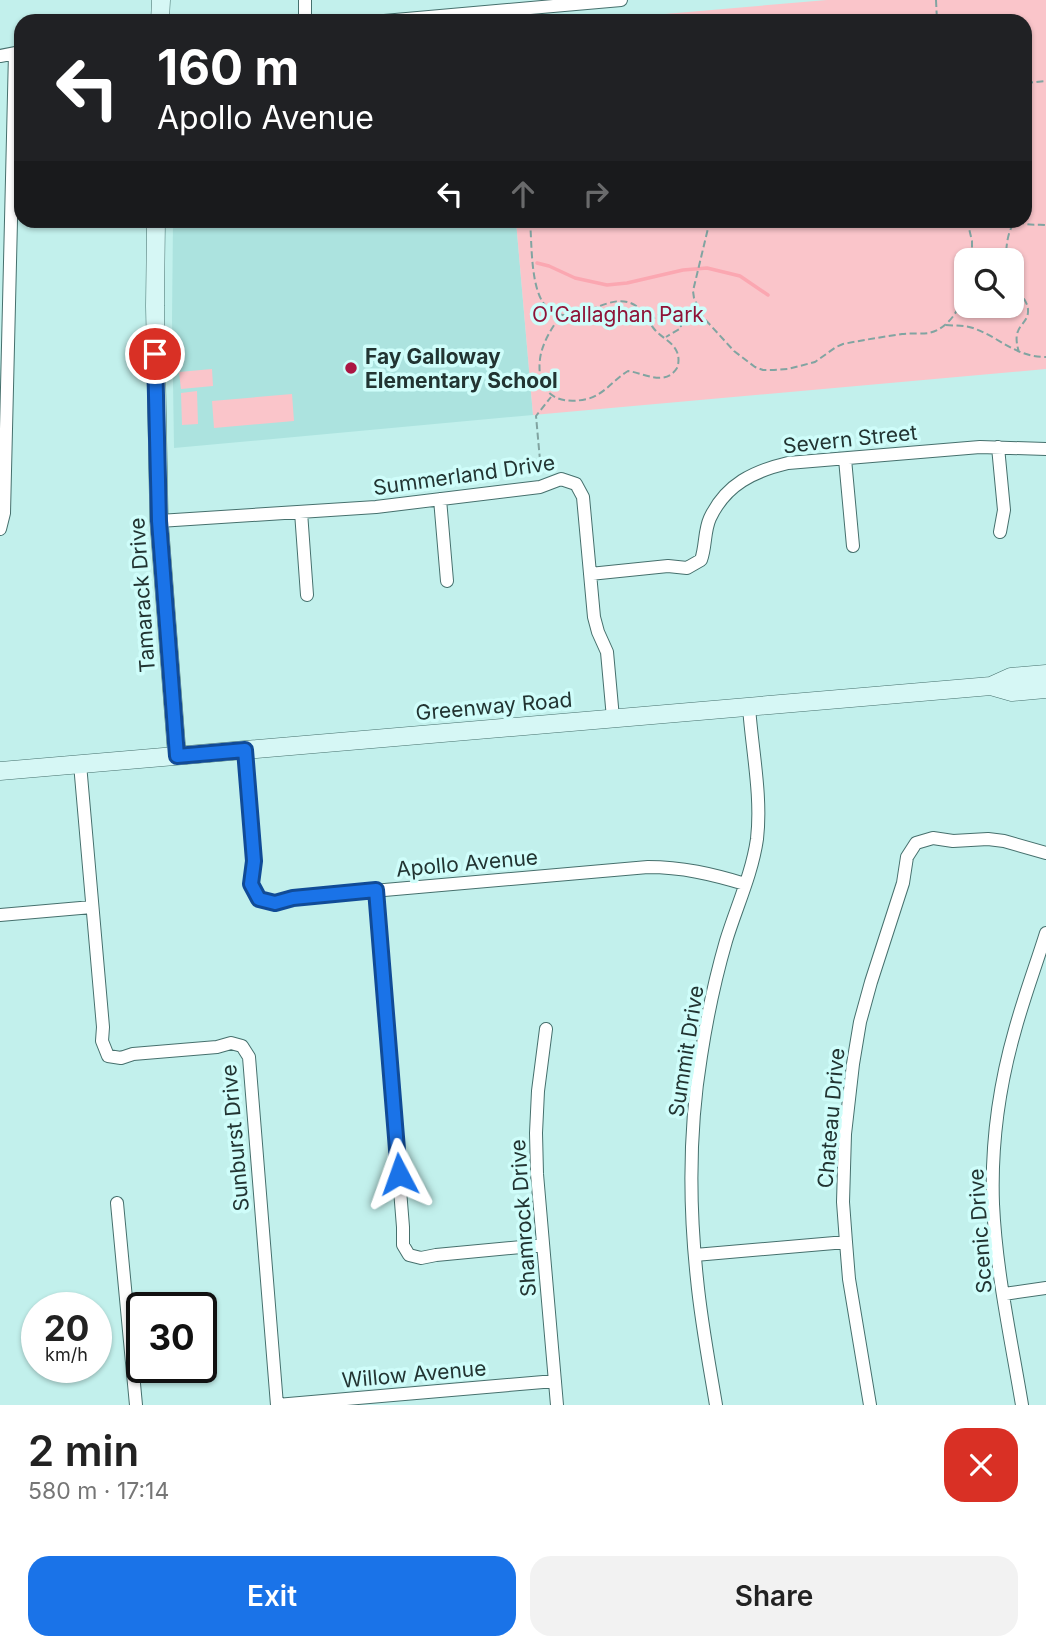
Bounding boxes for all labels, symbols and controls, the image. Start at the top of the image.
text: 160 m [157,38,299,97]
icon: left [42,42,133,133]
text: Apollo Avenue [157,98,374,137]
icon: left [431,175,469,213]
icon: ahead [504,175,542,213]
icon: right [577,175,615,213]
map controls [954,248,1024,318]
button: search [954,248,1024,318]
park label: O'Callaghan Park [532,302,704,327]
pin [125,324,185,384]
icon: arrive [136,335,174,373]
place label: Fay Galloway Elementary School [365,344,558,393]
marker: Fay Galloway Elementary School [343,360,359,376]
street label: Severn Street [782,420,918,458]
street label: Summerland Drive [371,450,557,500]
street label: Tamarack Drive [124,517,160,673]
street label: Greenway Road [415,687,573,725]
street label: Apollo Avenue [395,844,539,882]
street label: Summit Drive [663,984,709,1118]
street label: Chateau Drive [812,1047,850,1189]
street label: Sunburst Drive [216,1063,254,1213]
position arrow [362,1137,436,1211]
street label: Shamrock Drive [505,1138,541,1298]
street label: Scenic Drive [963,1168,997,1294]
speed limit sign: 30 [126,1292,217,1383]
text: 20 [44,1307,89,1349]
text: km/h [45,1344,88,1365]
street label: Willow Avenue [341,1355,487,1393]
text: 2 min [28,1425,139,1476]
button: close [944,1428,1018,1502]
text: 580 m · 17:14 [28,1477,169,1505]
button: Exit [28,1556,516,1636]
button: Share [530,1556,1018,1636]

